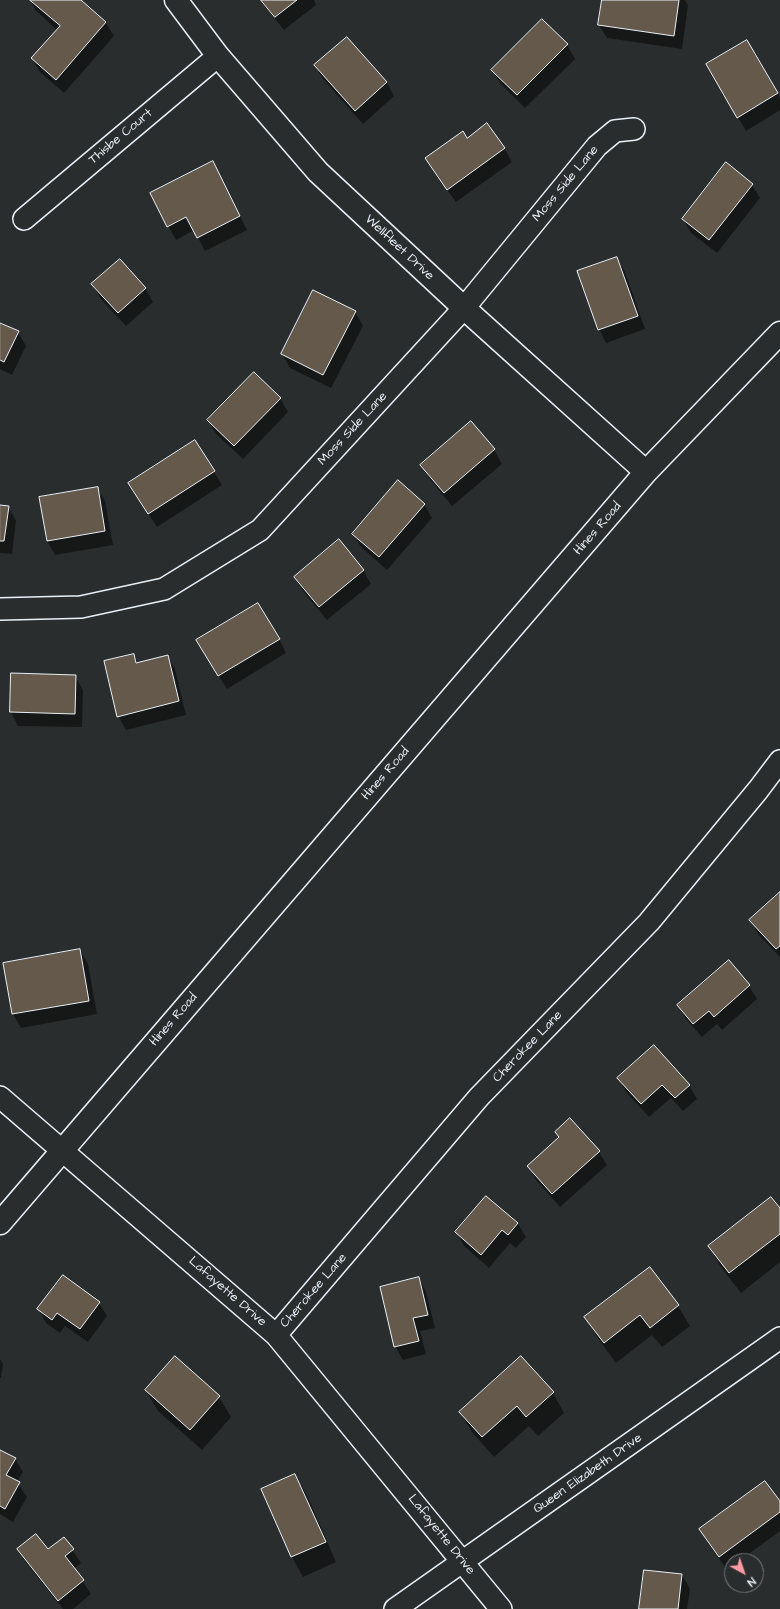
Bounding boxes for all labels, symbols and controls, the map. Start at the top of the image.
street label: Thisbe Court [86,106,156,168]
street label: Moss Side Lane [530,143,602,225]
street label: Wellfleet Drive [361,212,437,284]
street label: Moss Side Lane [315,389,391,469]
street label: Hines Road [571,499,625,559]
street label: Hines Road [359,744,413,804]
street label: Hines Road [147,990,201,1050]
street label: Cherokee Lane [490,1008,566,1086]
street label: Cherokee Lane [277,1251,351,1331]
street label: Lafayette Drive [185,1254,269,1330]
street label: Queen Elizabeth Drive [531,1431,645,1517]
street label: Lafayette Drive [404,1492,478,1578]
north arrow [724,1553,764,1593]
text: N [744,1574,759,1590]

